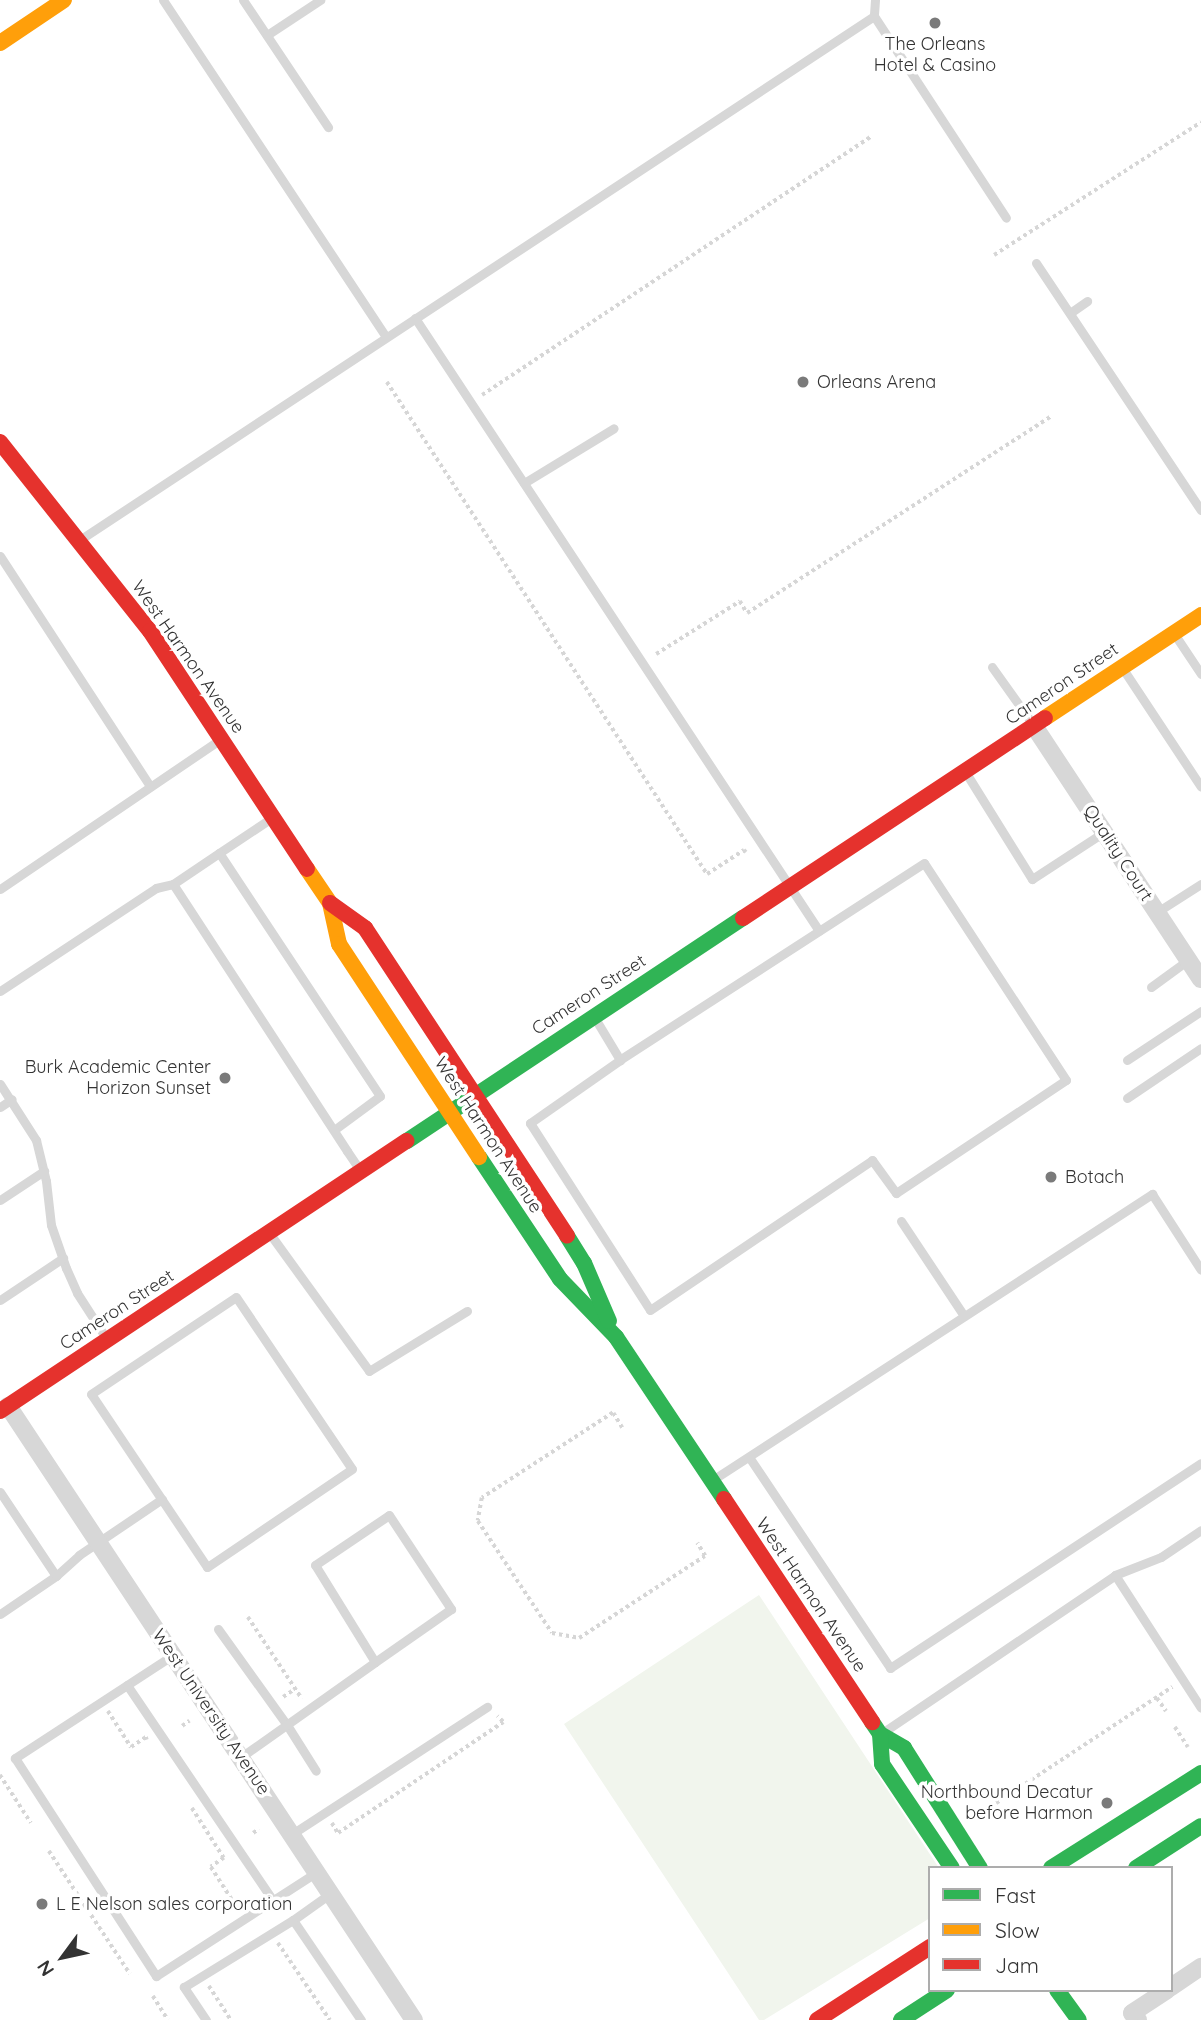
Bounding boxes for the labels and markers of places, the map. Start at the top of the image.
marker: The Orleans Hotel & Casino [927,15,943,31]
place label: The Orleans Hotel & Casino [874,34,996,76]
place label: Orleans Arena [817,371,936,393]
marker: Orleans Arena [795,374,811,390]
place label: Burk Academic Center Horizon Sunset [25,1057,211,1100]
marker: Burk Academic Center Horizon Sunset [217,1070,233,1086]
place label: Botach [1065,1166,1124,1188]
marker: Botach [1043,1169,1059,1185]
place label: Northbound Decatur before Harmon [921,1782,1093,1825]
marker: Northbound Decatur before Harmon [1099,1795,1115,1811]
place label: L E Nelson sales corporation [56,1893,292,1915]
marker: L E Nelson sales corporation [34,1896,50,1912]

